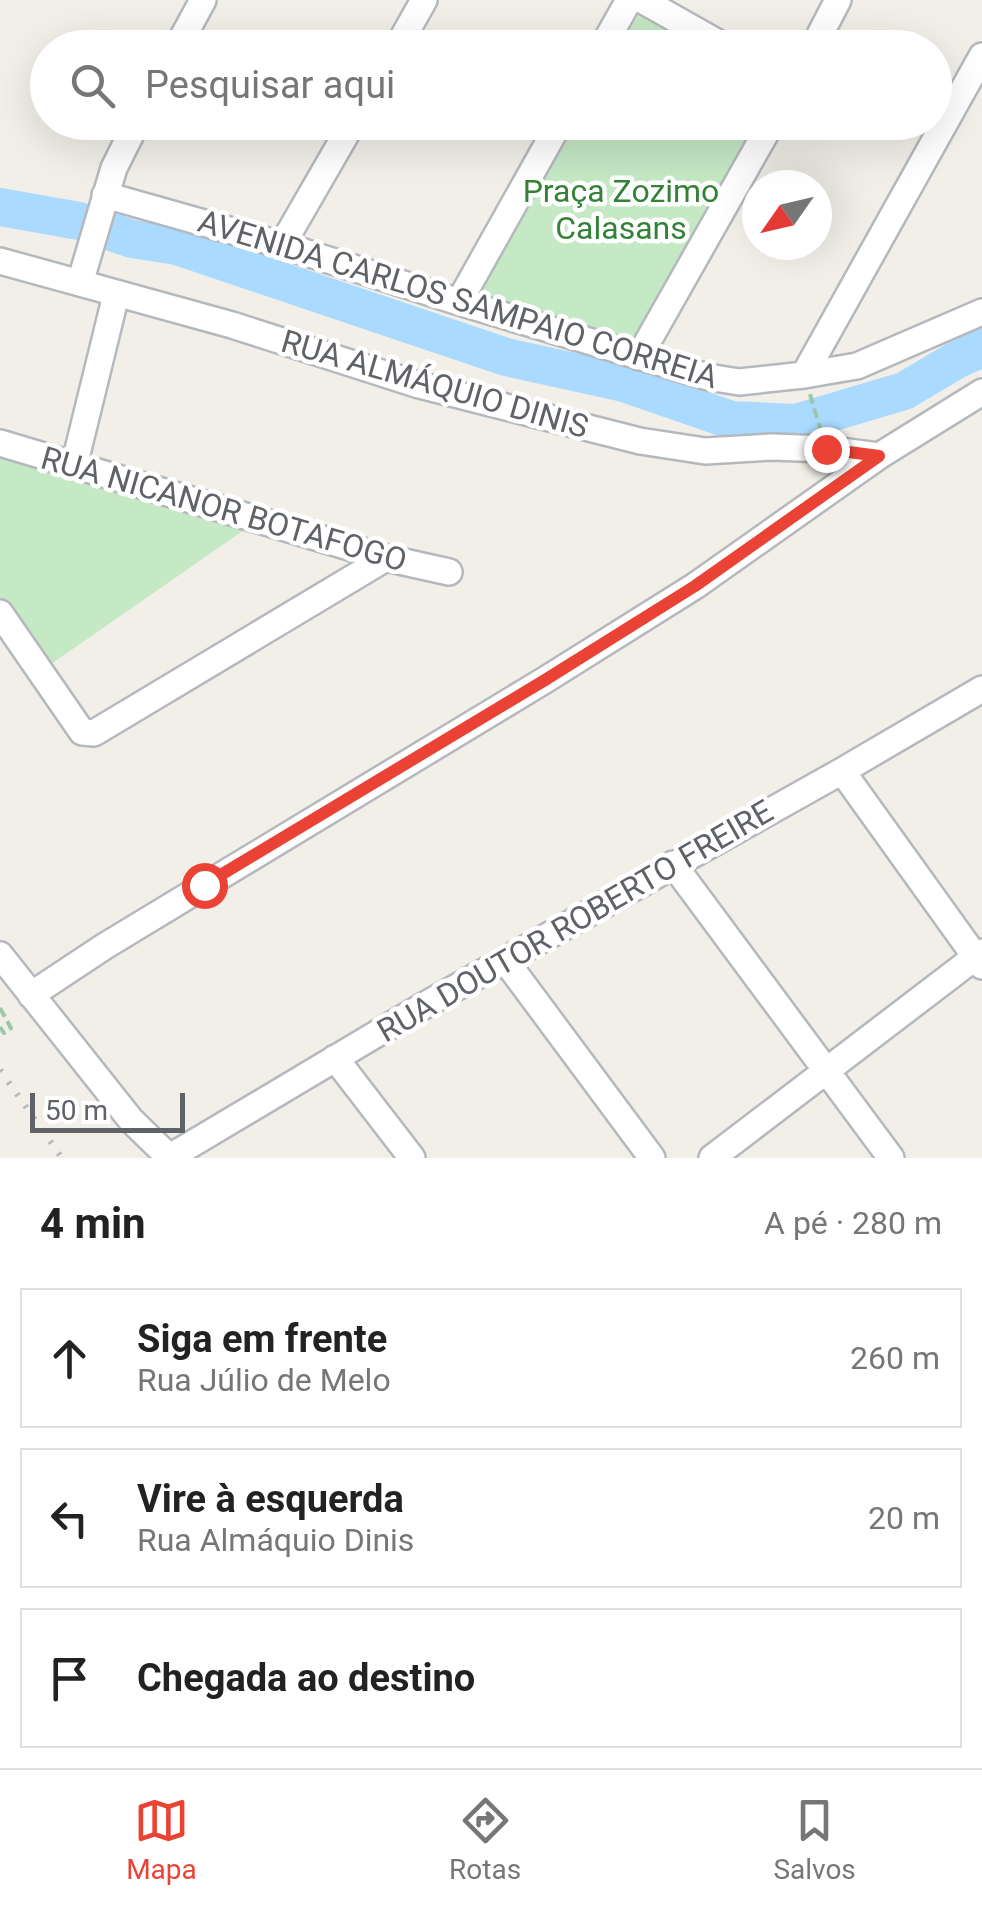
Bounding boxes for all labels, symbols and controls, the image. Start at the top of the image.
search box [30,30,952,140]
icon: search [65,58,120,113]
text: Pesquisar aqui [145,63,395,107]
north arrow [742,170,832,260]
park label: Praça Zozimo Calasans [523,172,719,247]
street label: AVENIDA CARLOS SAMPAIO CORREIA [194,202,723,396]
street label: RUA ALMÁQUIO DINIS [277,322,593,446]
route end [804,427,850,473]
street label: RUA NICANOR BOTAFOGO [37,439,411,579]
street label: RUA DOUTOR ROBERTO FREIRE [371,792,779,1050]
route start [182,863,228,909]
scale bar [30,1088,185,1132]
text: 50 m [45,1094,108,1127]
text: 4 min [40,1199,146,1248]
text: A pé · 280 m [764,1204,942,1242]
text: Siga em frente [137,1317,387,1361]
icon: ahead [42,1331,97,1386]
text: 260 m [850,1339,940,1377]
text: Rua Júlio de Melo [137,1361,391,1399]
text: Vire à esquerda [137,1477,404,1521]
icon: left [42,1491,97,1546]
text: 20 m [868,1499,940,1537]
text: Rua Almáquio Dinis [137,1521,414,1559]
icon: arrive [42,1651,97,1706]
text: Chegada ao destino [137,1656,475,1700]
tab: Mapa [126,1793,197,1886]
tab: Rotas [449,1793,521,1886]
tab: Salvos [773,1793,856,1886]

